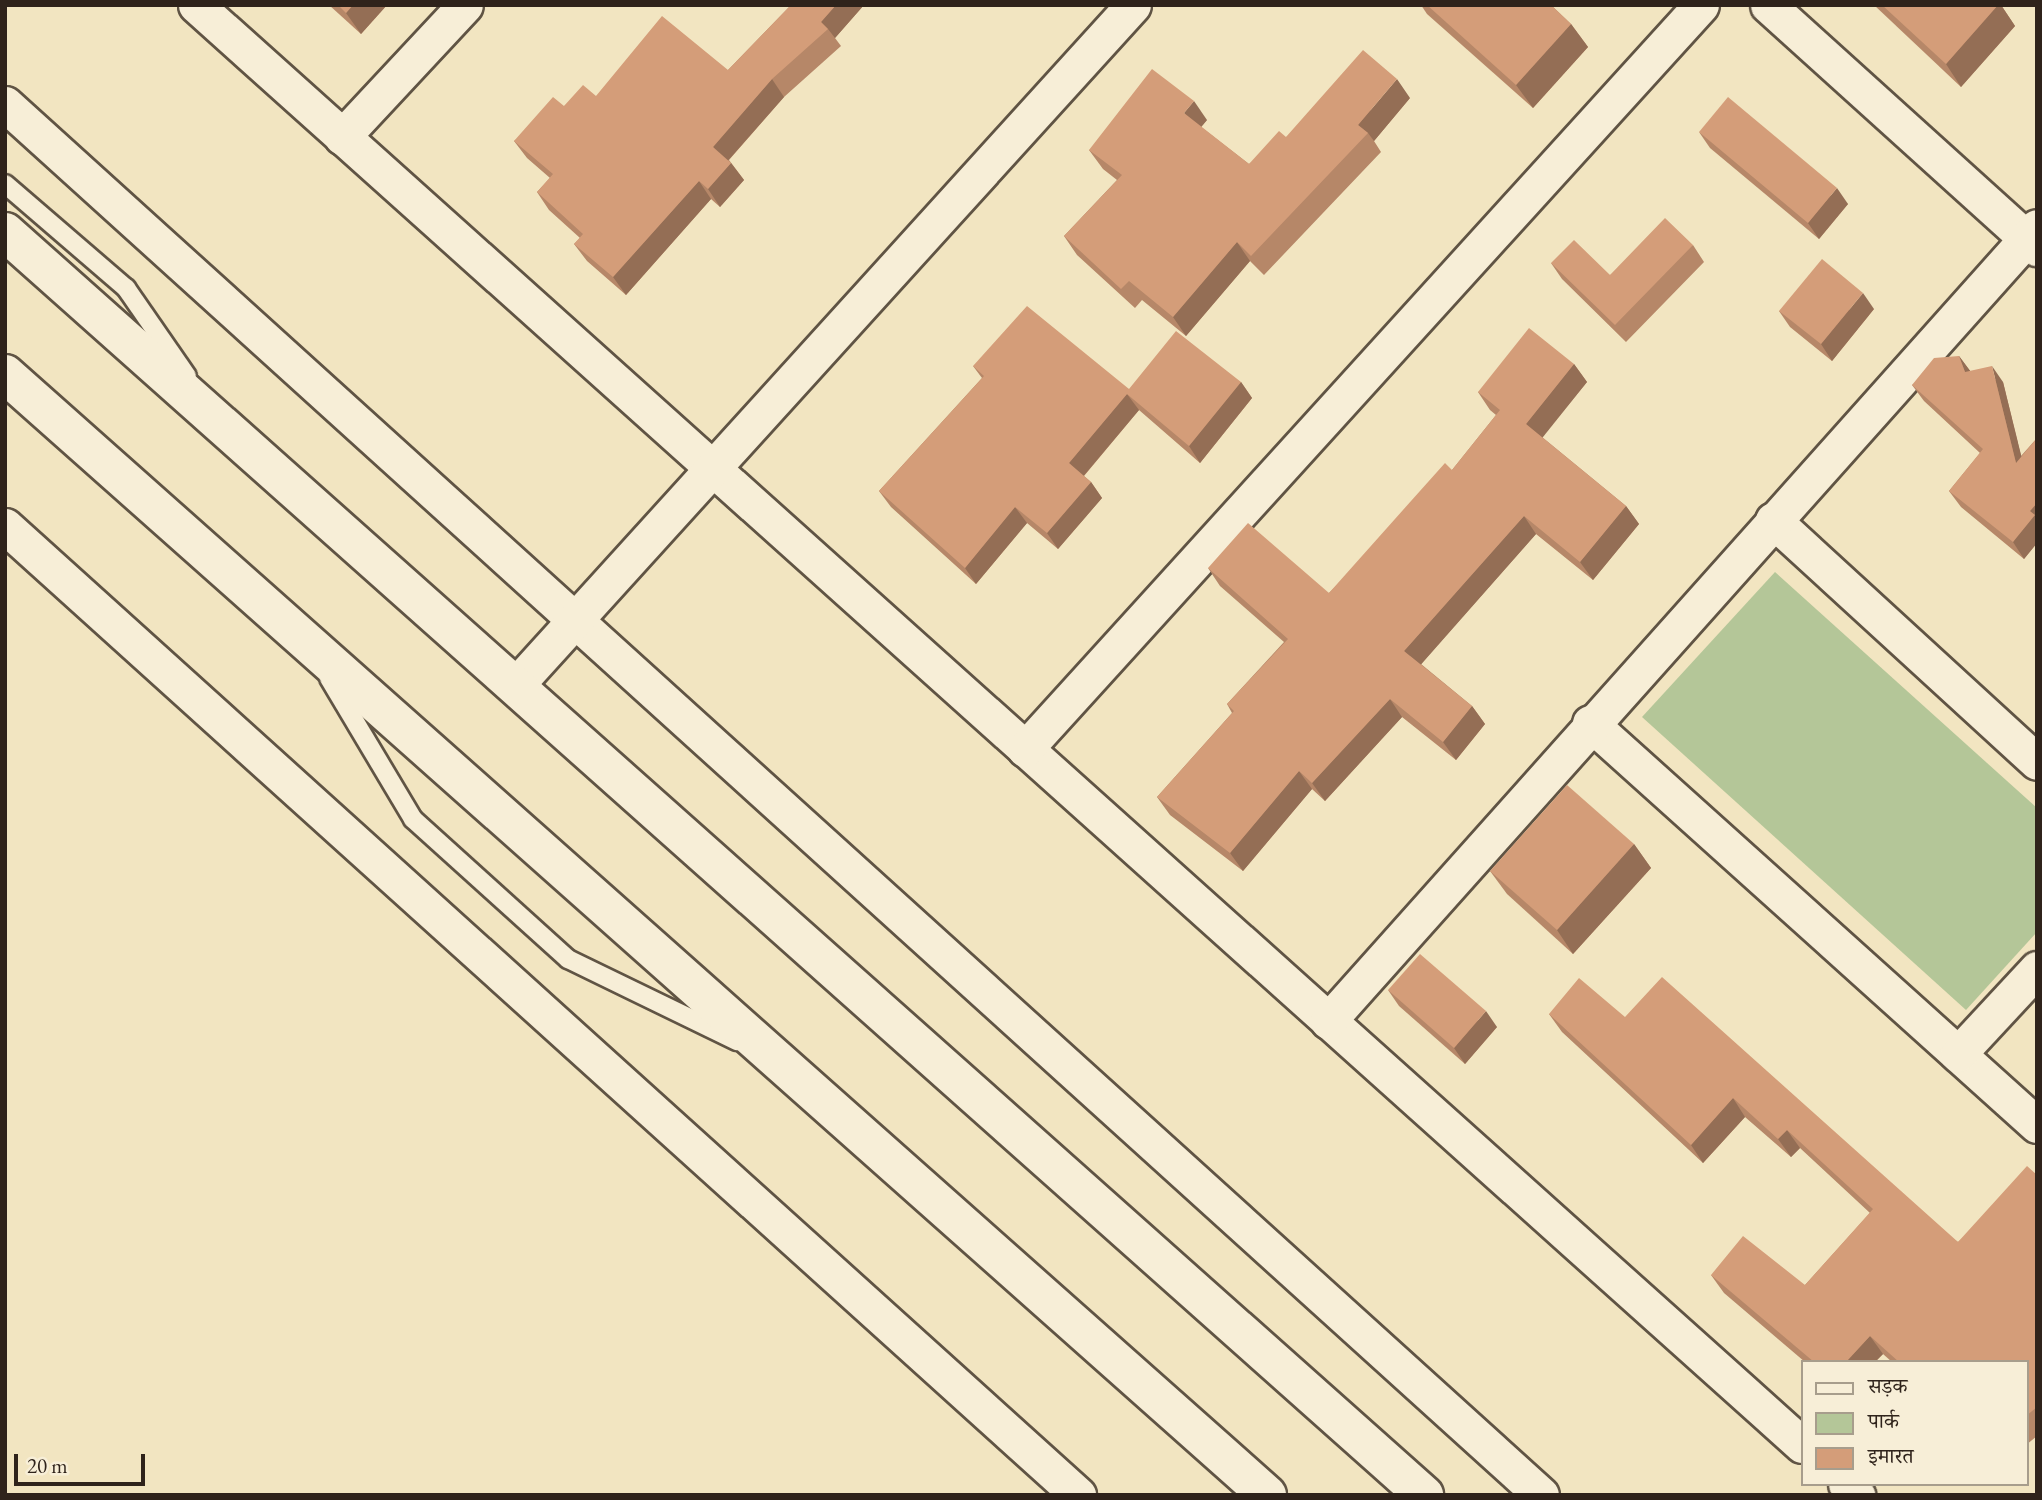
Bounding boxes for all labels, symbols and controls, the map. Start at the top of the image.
legend [1800,1360,2028,1486]
text: सड़क [1868,1372,1907,1399]
text: पार्क [1868,1407,1899,1434]
scale bar [18,1440,149,1484]
text: इमारत [1868,1442,1914,1469]
text: 20 m [27,1452,68,1479]

